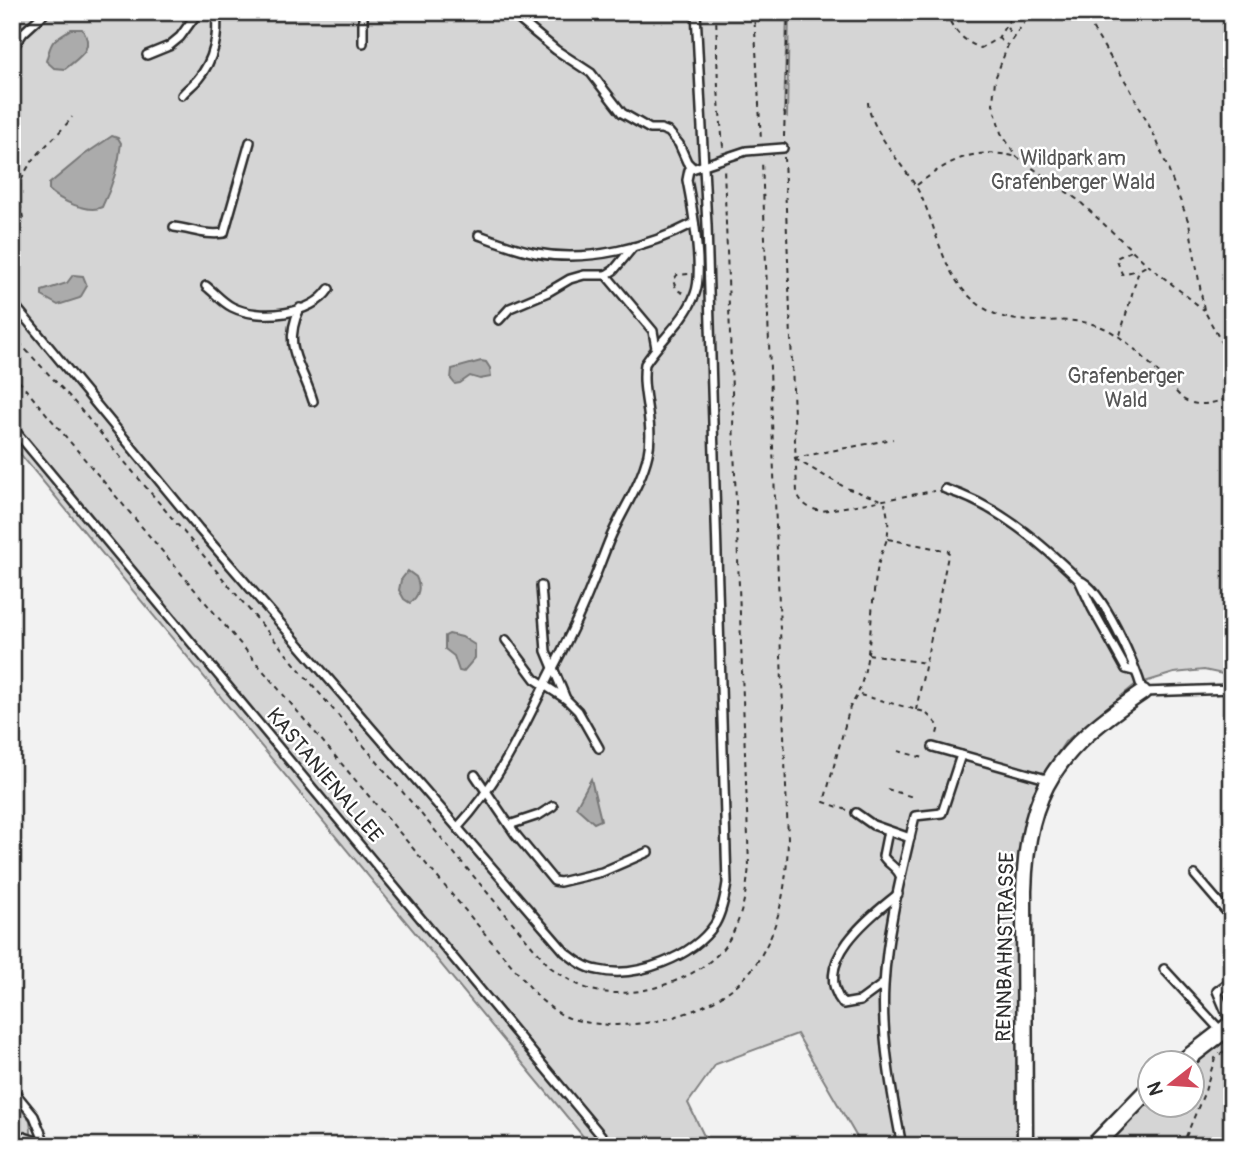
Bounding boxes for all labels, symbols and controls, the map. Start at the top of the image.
park label: Wildpark am Grafenberger Wald [991,145,1155,196]
park label: Grafenberger Wald [1068,363,1185,414]
street label: KASTANIENALLEE [260,702,389,848]
street label: RENNBAHNSTRASSE [990,852,1021,1042]
north arrow [1136,1050,1206,1120]
text: N [1142,1079,1169,1098]

